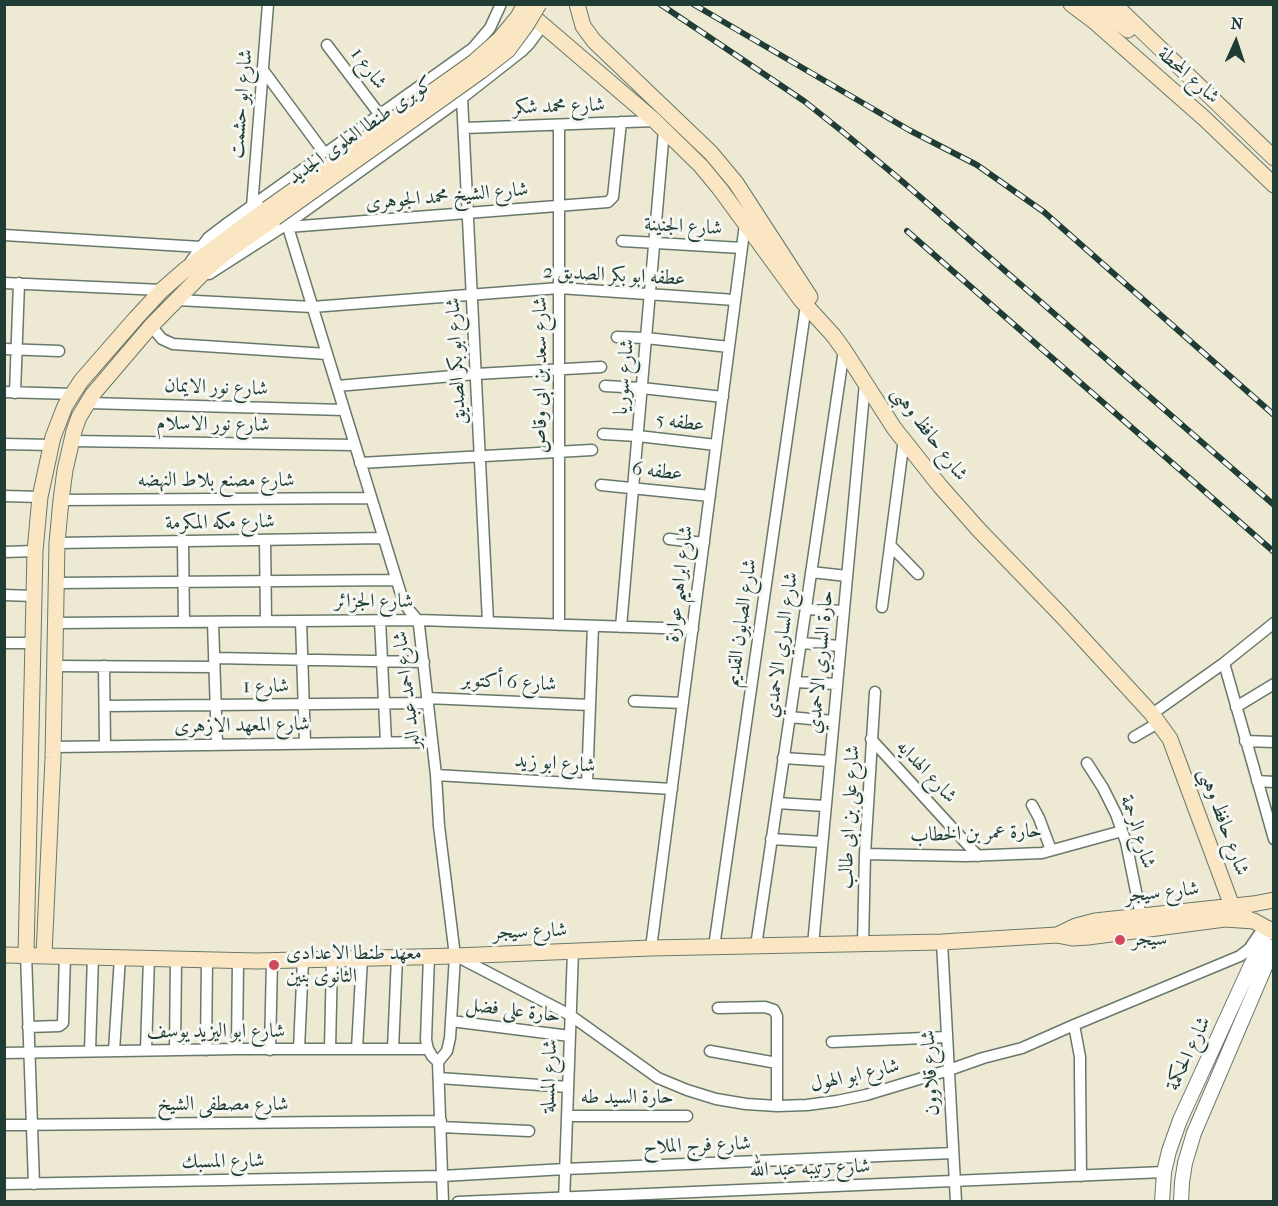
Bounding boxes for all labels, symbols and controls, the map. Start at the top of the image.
north arrow [1206,12,1266,72]
text: N [1230,14,1244,33]
street label: شارع المحطة [1152,42,1224,110]
street label: شارع 1 [345,43,391,95]
street label: شارع ابو حشمت [225,48,259,160]
street label: كوبرى طنطا العلوى الجديد [283,72,439,190]
street label: شارع محمد شكر [513,93,605,121]
street label: شارع الشيخ محمد الجوهرى [365,178,529,216]
street label: شارع الجنينة [643,213,723,241]
street label: عطفه ابو بكر الصديق 2 [542,260,686,292]
street label: شارع ابو بكر الصديق [442,297,472,425]
street label: شارع سعد بن ابى وقاص [529,297,553,453]
street label: شارع سوريا [610,338,640,416]
street label: شارع نور الايمان [164,374,268,402]
street label: شارع حافظ وهبى [886,382,972,486]
street label: عطفه 5 [654,408,706,438]
street label: شارع نور الاسلام [156,412,270,438]
street label: عطفه 6 [630,457,684,487]
street label: شارع مصنع بلاط النهضه [137,469,295,493]
street label: شارع مكه المكرمة [165,510,275,536]
street label: شارع ابراهيم عوارة [661,524,699,644]
street label: شارع الصابون القديم [721,557,763,689]
street label: شارع الساري الاحمدي [760,571,804,719]
street label: حارة الساري الاحمدي [803,589,839,735]
street label: شارع الجزائر [335,590,413,614]
street label: شارع احمد عبد البر [389,630,427,750]
street label: شارع 6 أكتوبر [461,669,557,697]
street label: شارع 1 [243,675,289,699]
street label: شارع المعهد الازهرى [174,713,310,739]
street label: شارع الهدايه [891,735,961,809]
street label: شارع على بن ابى طالب [834,744,866,890]
street label: شارع ابو زيد [514,749,596,779]
street label: شارع حافظ وهبى [1192,765,1254,879]
street label: شارع الرحمة [1114,792,1160,872]
street label: حارة عمر بن الخطاب [910,820,1042,848]
street label: شارع سيجر [1124,877,1200,909]
street label: شارع سيجر [492,919,568,945]
place label: سيجر [1132,928,1167,952]
marker: سيجر [1113,933,1127,947]
place label: معهد طنطا الاعدادى الثانوى بنين [286,942,422,989]
marker: معهد طنطا الاعدادى الثانوى بنين [267,958,281,972]
street label: حارة على فضل [464,993,562,1029]
street label: شارع الحكمة [1161,1013,1217,1095]
street label: شارع ابو اليزيد يوسف [147,1020,285,1044]
street label: شارع قلاوون [917,1029,945,1117]
street label: شارع المسلة [537,1039,563,1113]
street label: شارع ابو الهول [808,1054,902,1098]
street label: حارة السيد طه [580,1086,674,1110]
street label: شارع مصطفى الشيخ [157,1093,289,1117]
street label: شارع فرج الملاح [643,1132,751,1160]
street label: شارع المسبك [181,1149,265,1175]
street label: شارع رتيبه عبد الله [749,1155,871,1183]

